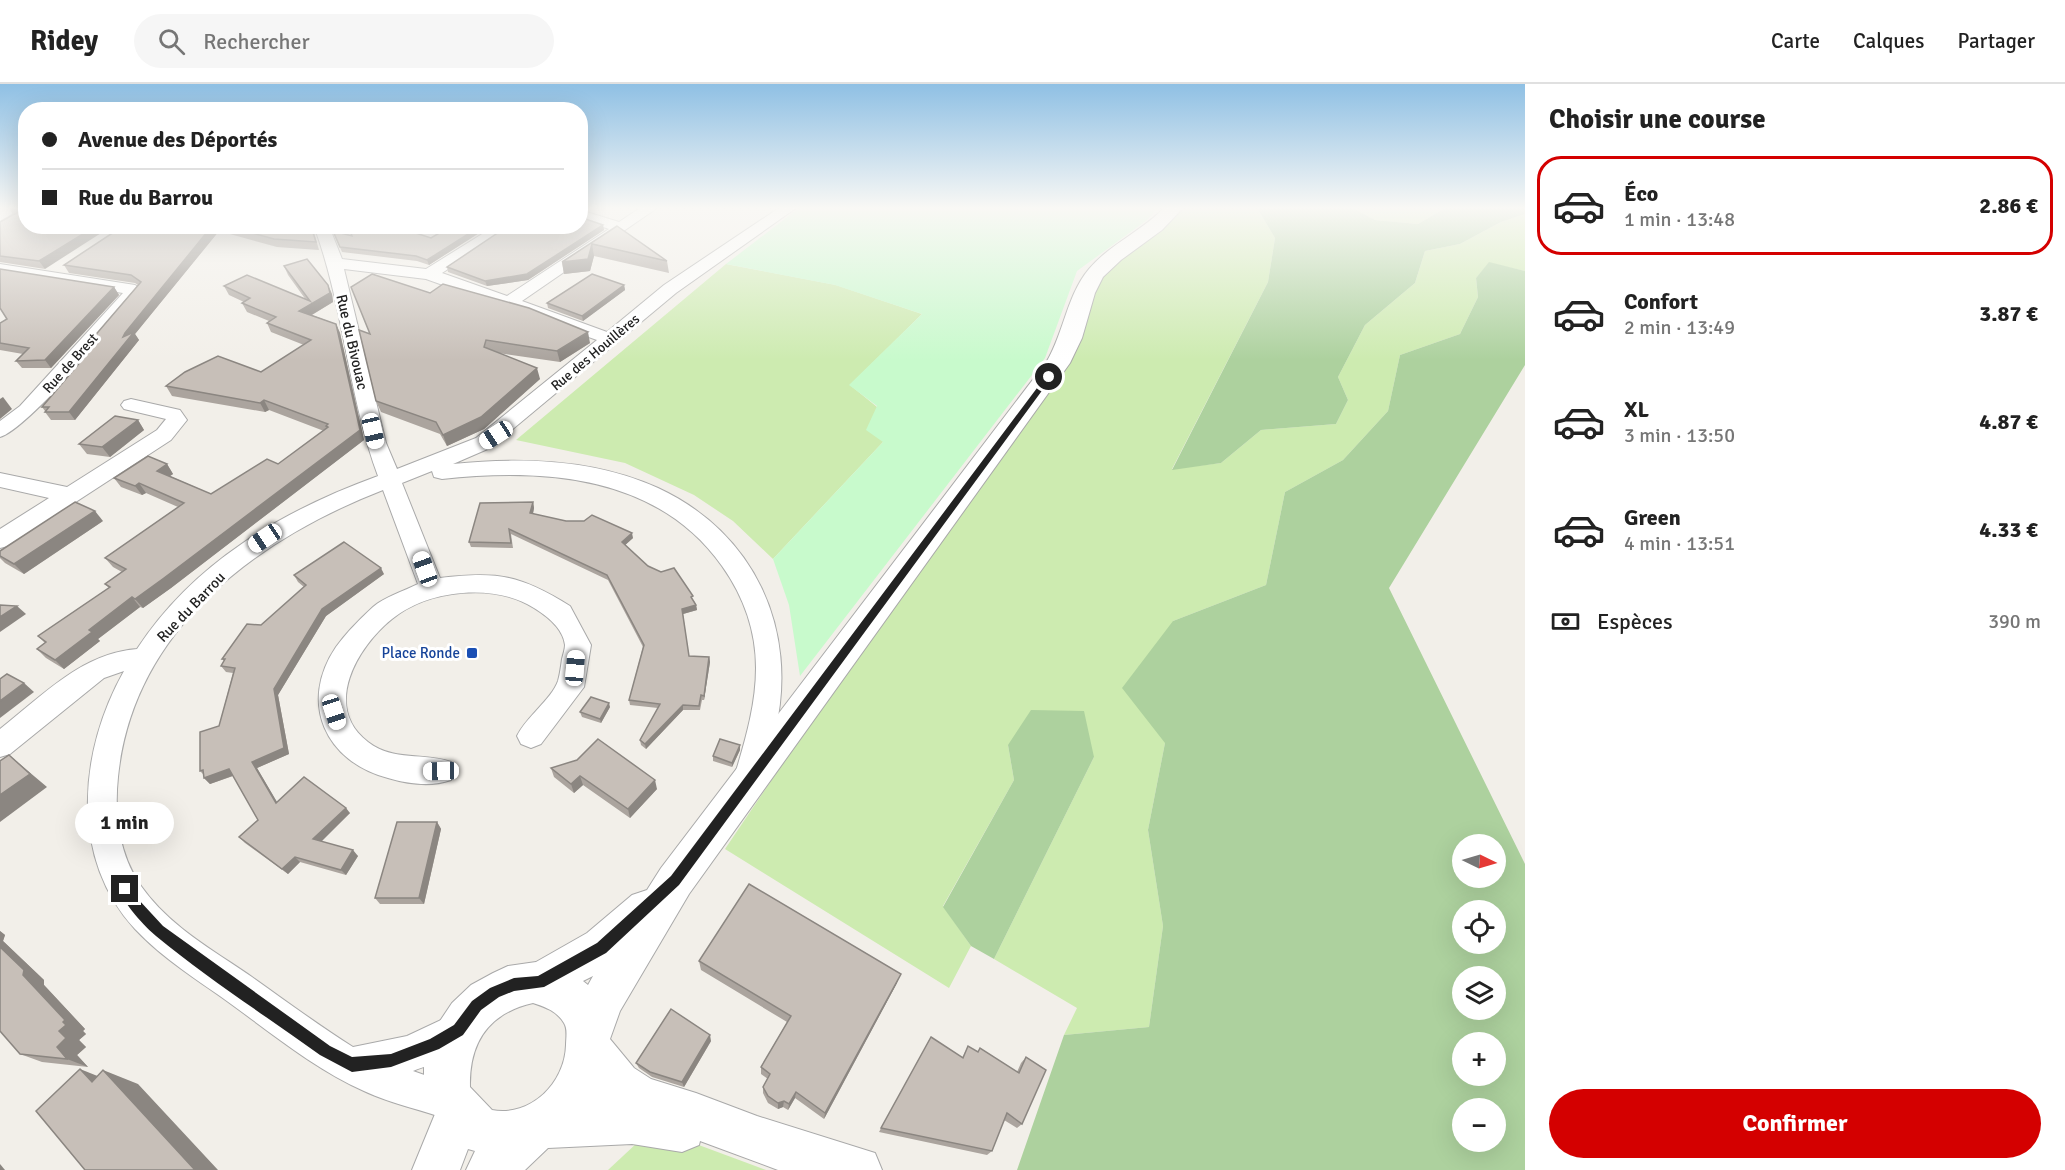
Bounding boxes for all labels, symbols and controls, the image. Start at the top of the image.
search box [134,14,554,68]
text: Ridey [30,24,98,58]
icon: search [155,25,188,58]
text: Rechercher [203,28,310,55]
text: Carte [1771,28,1820,54]
text: Calques [1853,28,1924,54]
text: Partager [1957,28,2035,54]
text: Choisir une course [1549,103,1766,136]
text: Avenue des Déportés [78,126,277,153]
icon: car [1552,179,1606,233]
text: Éco [1624,180,1658,207]
text: Rue du Barrou [78,184,213,211]
text: 2.86 € [1979,192,2038,219]
text: 1 min · 13:48 [1624,207,1735,232]
icon: car [1552,287,1606,341]
text: Confort [1624,288,1698,315]
street label: Rue du Bivouac [332,293,372,391]
text: 3.87 € [1979,300,2038,327]
street label: Rue des Houillères [548,310,643,394]
text: 2 min · 13:49 [1624,315,1735,340]
street label: Rue de Brest [39,330,102,397]
route start [1035,363,1062,390]
icon: car [1552,395,1606,449]
text: XL [1624,396,1649,423]
text: 4.87 € [1979,408,2038,435]
car [360,411,386,451]
car [476,418,516,452]
text: 3 min · 13:50 [1624,423,1735,448]
icon: car [1552,503,1606,557]
text: Green [1624,504,1681,531]
text: 4.33 € [1979,516,2038,543]
car [245,520,285,556]
text: 4 min · 13:51 [1624,531,1735,556]
car [410,549,440,589]
street label: Rue du Barrou [153,568,229,646]
icon: cash [1549,605,1582,638]
text: Espèces [1597,608,1673,635]
text: 390 m [1988,609,2041,634]
place label: Place Ronde [381,644,460,662]
marker: Place Ronde [465,646,479,660]
car [564,649,586,687]
car [320,692,348,732]
car [423,762,459,780]
callout: 1 min [76,802,174,844]
text: 1 min [100,810,149,835]
north arrow [1452,834,1506,888]
map controls [1452,834,1506,1152]
route end [111,875,138,902]
button: locate [1452,900,1506,954]
button: layers [1452,966,1506,1020]
button: + [1452,1032,1506,1086]
button: Confirmer [1549,1089,2041,1158]
button: − [1452,1098,1506,1152]

